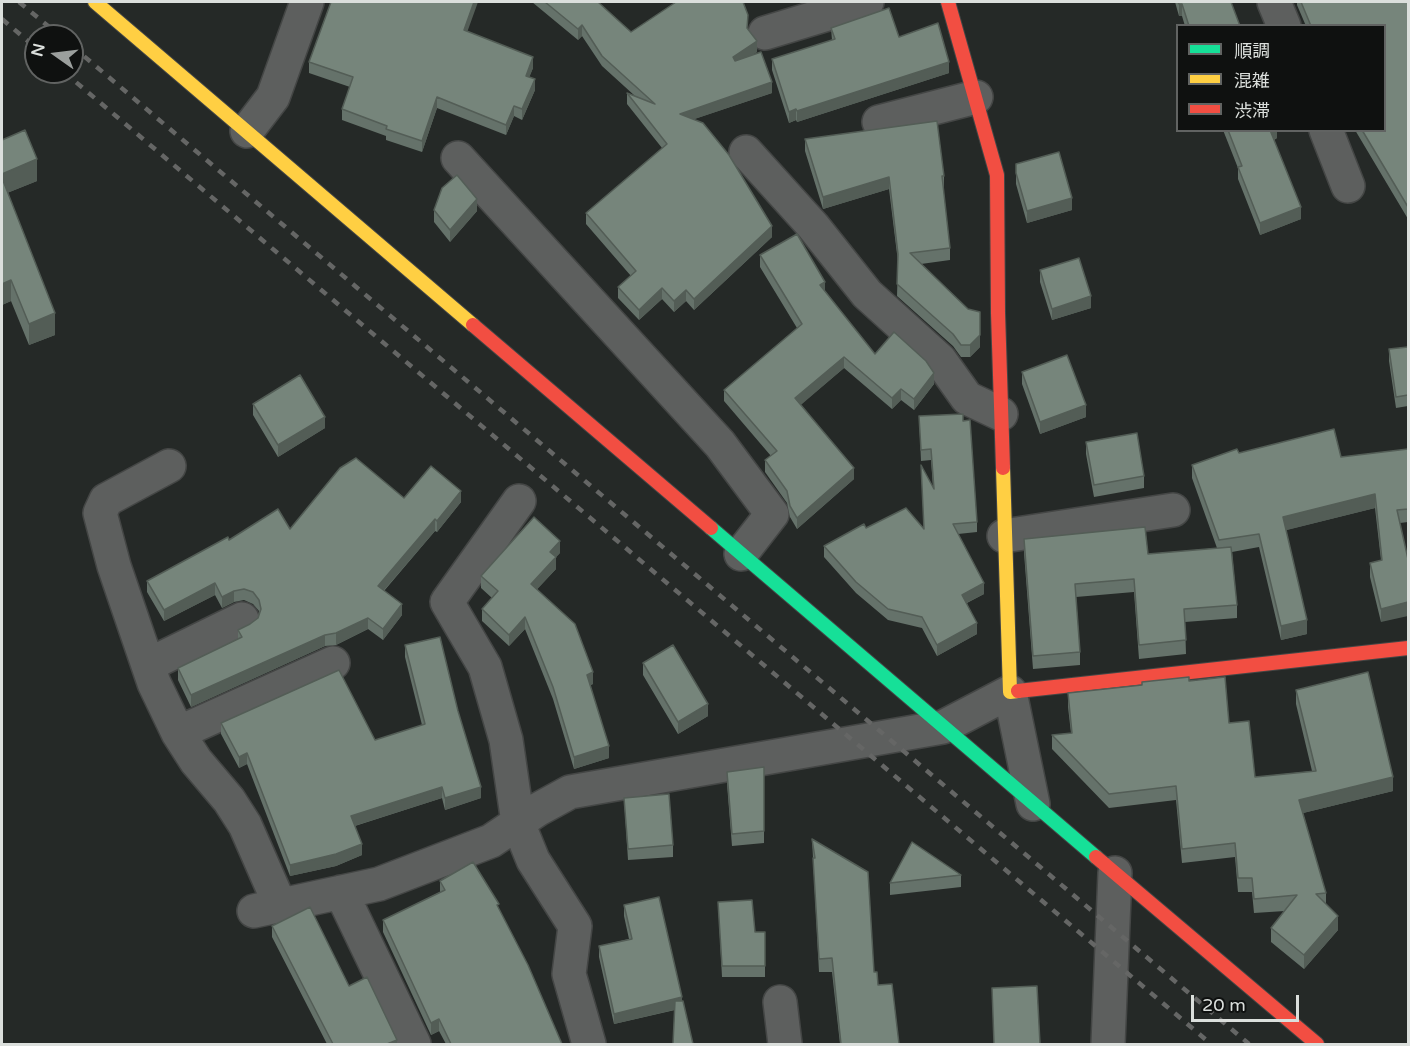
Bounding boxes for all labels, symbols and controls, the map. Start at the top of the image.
north arrow [24,24,84,84]
legend [1176,24,1386,132]
text: 順調 [1234,40,1270,62]
text: N [27,41,50,59]
text: 混雑 [1234,70,1270,92]
text: 渋滞 [1234,100,1270,122]
scale bar [1194,983,1302,1021]
text: 20 m [1202,994,1246,1016]

